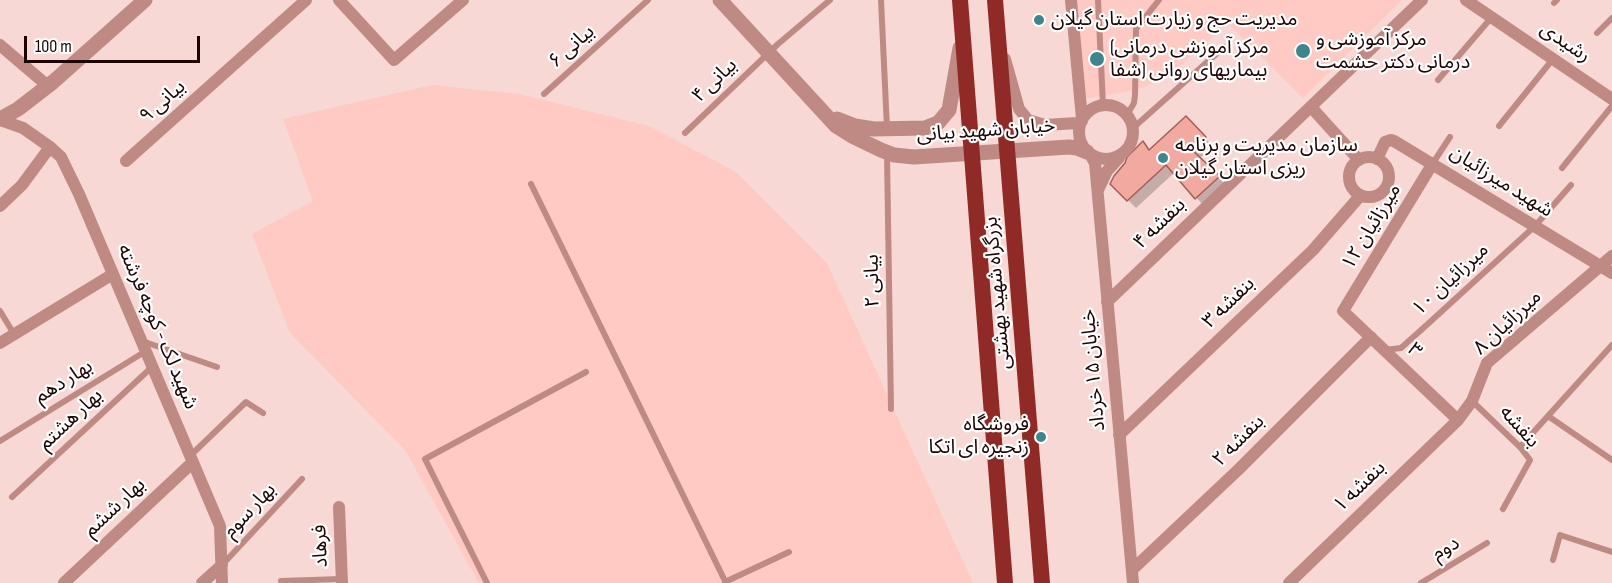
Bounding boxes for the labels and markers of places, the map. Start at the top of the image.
place label: مدیریت حج و زیارت استان گیلان [1051,8,1297,32]
marker: مدیریت حج و زیارت استان گیلان [1032,13,1046,27]
place label: مرکز آموزشی و ‌درمانی دکتر حشمت [1316,28,1470,75]
place label: (مرکز آموزشی درمانی بیماریهای روانی (شفا [1110,36,1269,83]
marker: مرکز آموزشی و ‌درمانی دکتر حشمت [1294,42,1312,60]
marker: (مرکز آموزشی درمانی بیماریهای روانی (شفا [1088,50,1106,68]
place label: سازمان مدیریت و برنامه ریزی استان گیلان [1175,134,1358,181]
marker: سازمان مدیریت و برنامه ریزی استان گیلان [1156,151,1170,165]
place label: فروشگاه زنجیره ای اتکا [928,413,1029,460]
marker: فروشگاه زنجیره ای اتکا [1034,430,1048,444]

